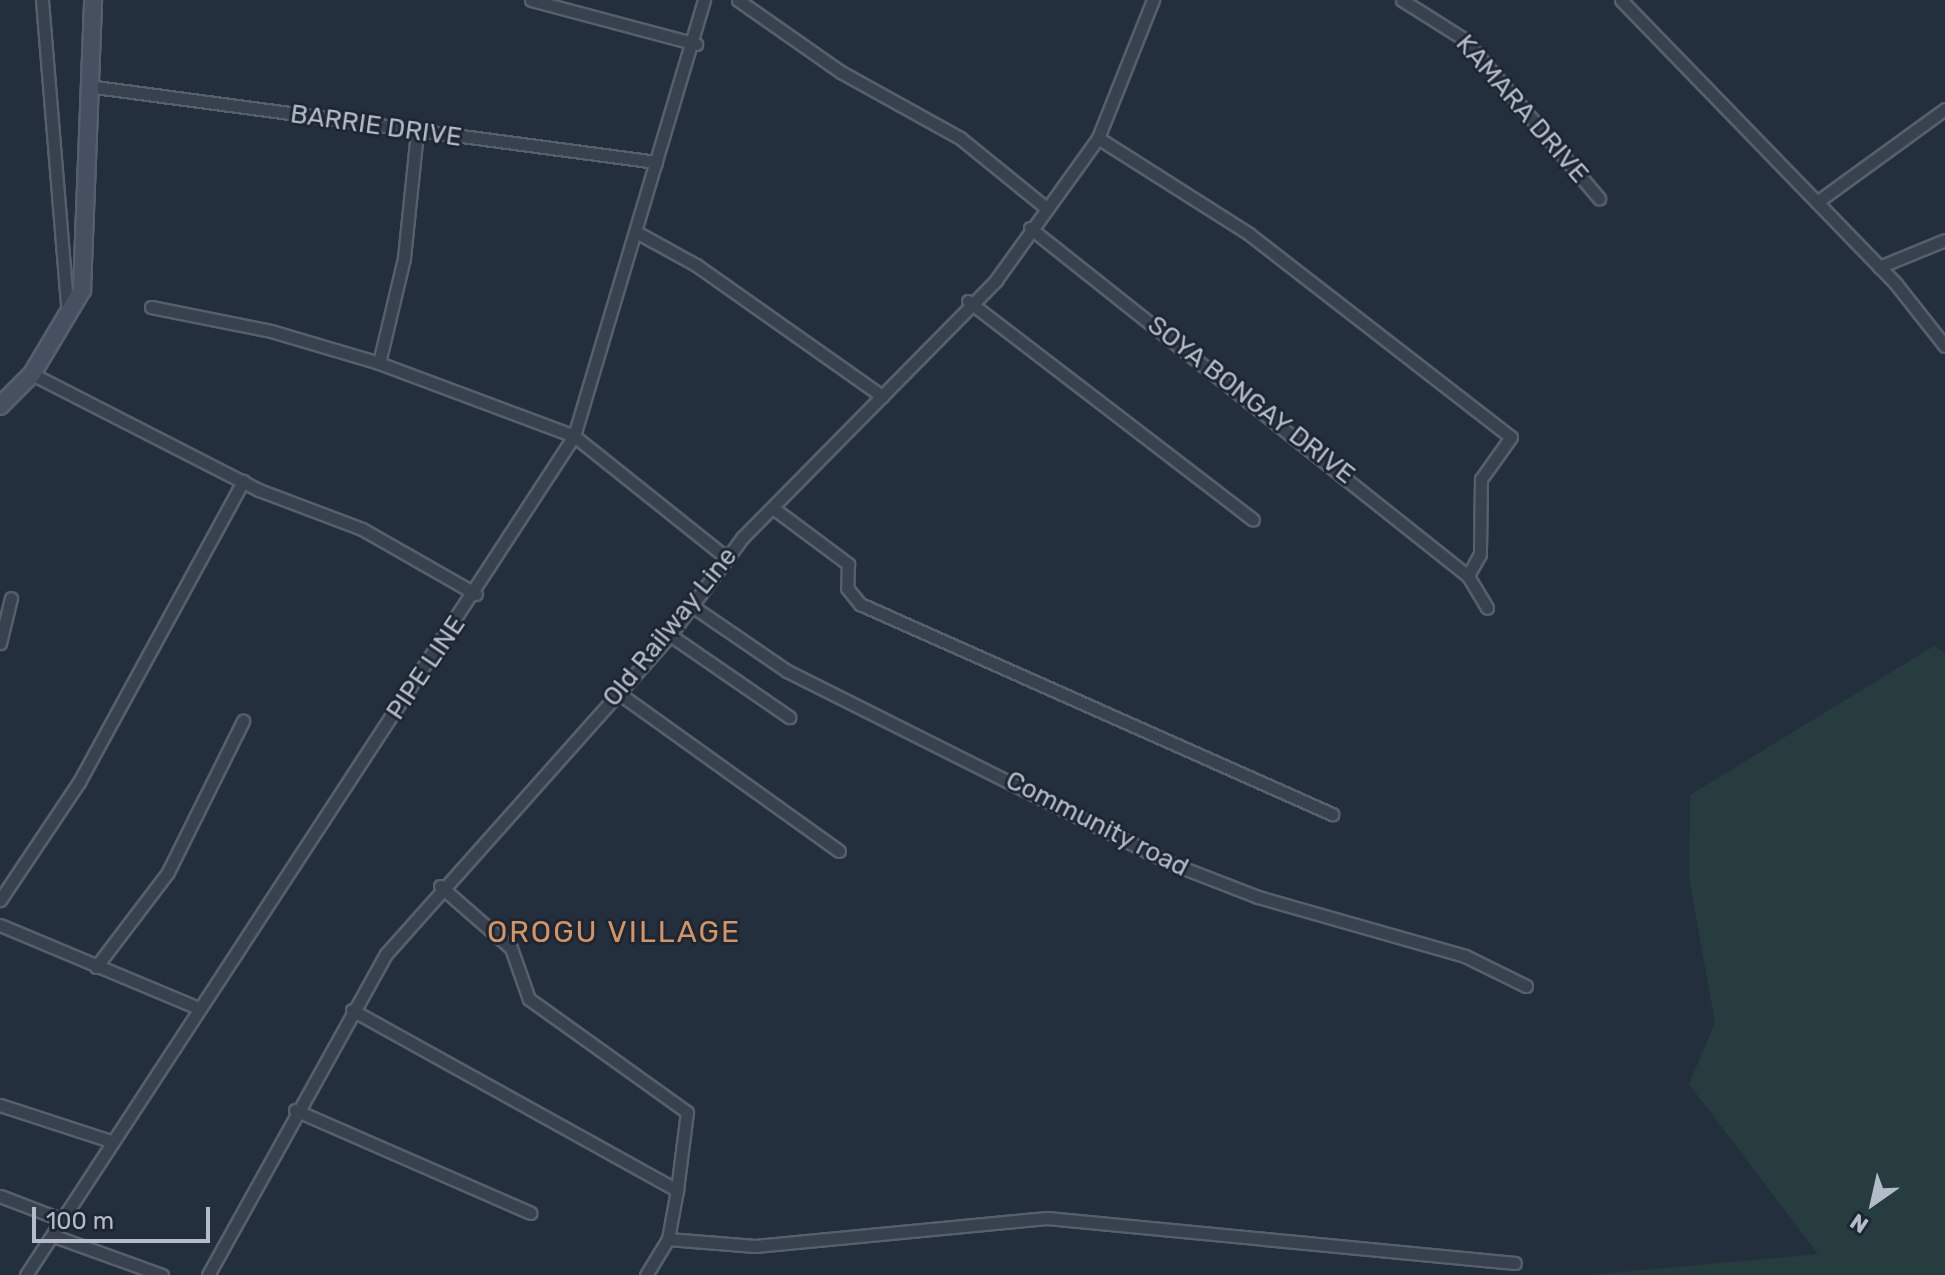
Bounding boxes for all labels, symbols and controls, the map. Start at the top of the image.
street label: KAMARA DRIVE [1449,28,1595,190]
street label: BARRIE DRIVE [288,99,464,153]
street label: SOYA BONGAY DRIVE [1141,309,1361,491]
street label: Old Railway Line [596,541,744,713]
street label: PIPE LINE [380,610,472,726]
street label: Community road [1000,764,1194,884]
district label: OROGU VILLAGE [487,914,741,950]
north arrow [1833,1163,1913,1243]
scale bar [36,1191,214,1241]
text: 100 m [46,1207,114,1235]
text: N [1845,1208,1873,1239]

